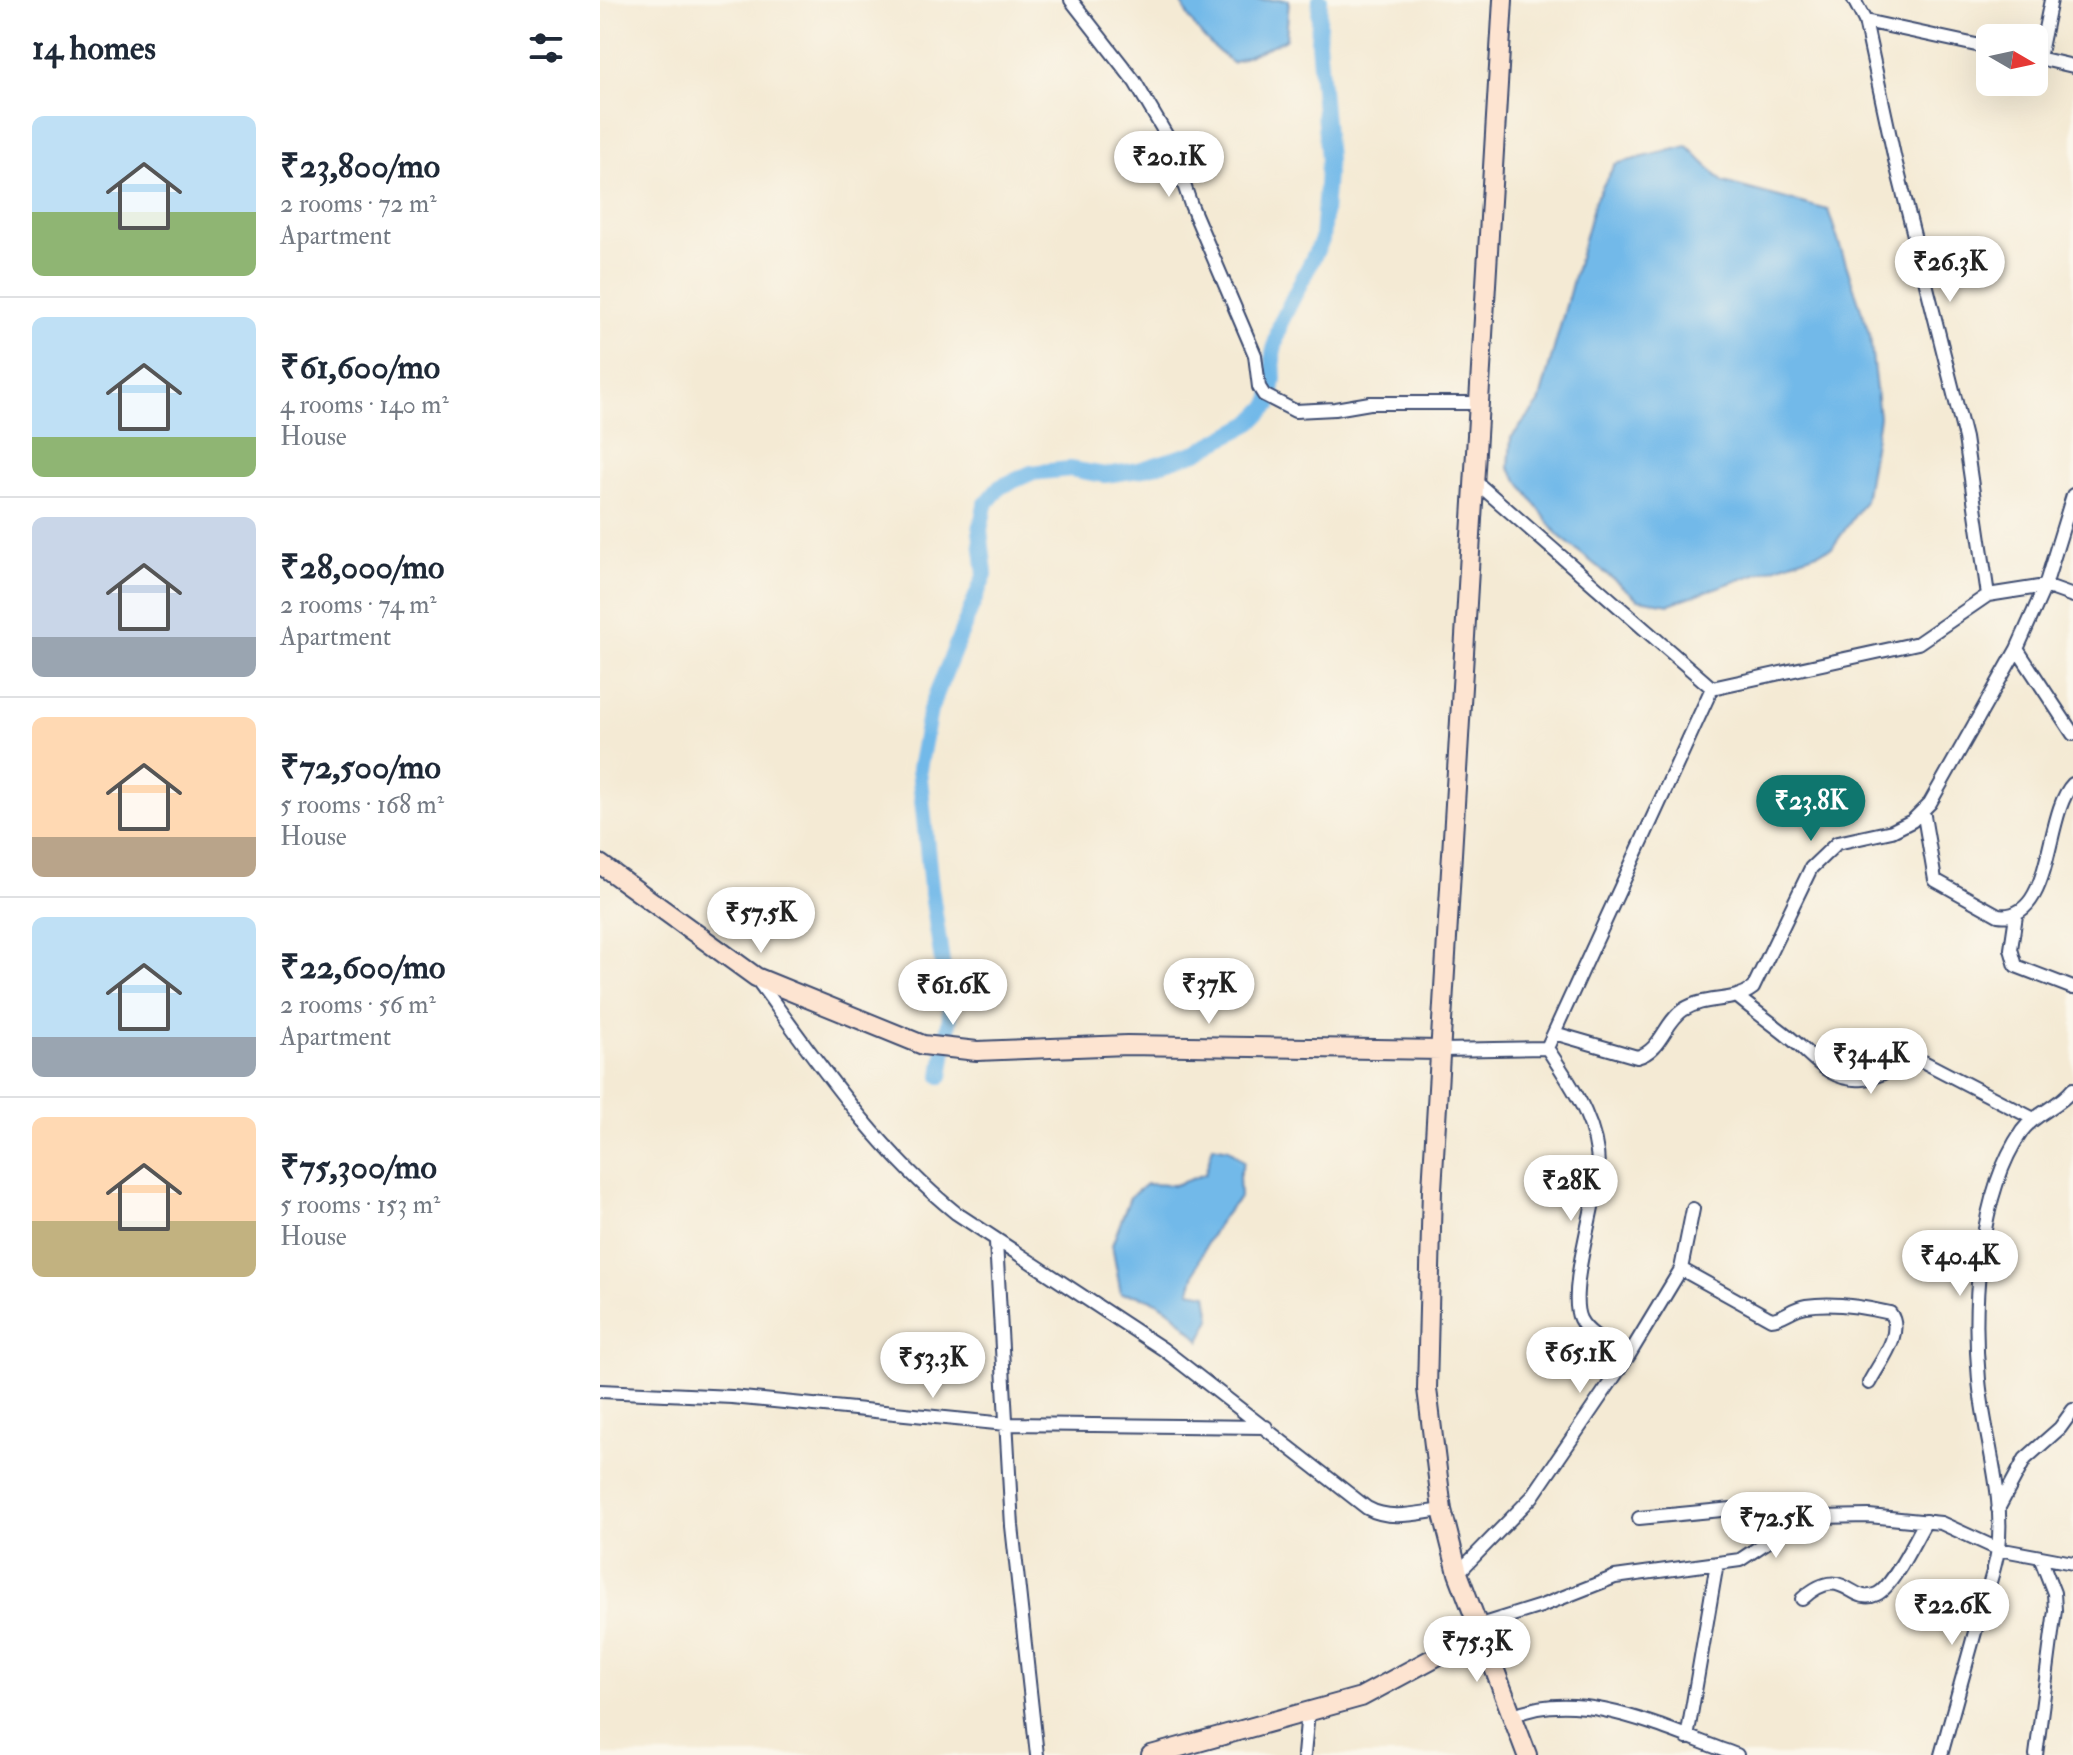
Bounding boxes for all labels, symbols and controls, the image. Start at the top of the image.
north arrow [1976,24,2048,96]
map controls [1976,24,2048,96]
icon: filters [524,26,568,70]
text: 14 homes [32,27,156,70]
pin: ₹20.1K [1104,131,1234,199]
text: ₹20.1K [1132,141,1206,173]
text: ₹23,800/mo [280,145,440,188]
icon: home [96,148,192,244]
text: 2 rooms · 72 m² [280,188,437,220]
text: Apartment [280,220,391,252]
pin: ₹26.3K [1885,236,2015,304]
text: ₹26.3K [1913,246,1987,278]
text: ₹61,600/mo [280,346,440,389]
icon: home [96,349,192,445]
text: 4 rooms · 140 m² [280,389,449,421]
text: House [280,421,347,453]
text: ₹28,000/mo [280,546,444,589]
icon: home [96,549,192,645]
text: 2 rooms · 74 m² [280,589,437,621]
text: Apartment [280,621,391,653]
text: ₹72,500/mo [280,746,441,789]
icon: home [96,749,192,845]
pin: ₹23.8K [1746,775,1876,843]
text: ₹23.8K [1774,785,1848,817]
text: 5 rooms · 168 m² [280,789,444,821]
text: House [280,821,347,853]
pin: ₹57.5K [696,887,826,955]
text: ₹57.5K [725,897,797,929]
text: ₹22,600/mo [280,946,445,989]
icon: home [96,949,192,1045]
pin: ₹37K [1162,958,1256,1026]
pin: ₹61.6K [888,959,1018,1027]
text: ₹37K [1182,968,1236,1000]
text: ₹61.6K [916,969,990,1001]
text: 2 rooms · 56 m² [280,989,436,1021]
text: Apartment [280,1021,391,1053]
pin: ₹34.4K [1806,1028,1936,1096]
text: ₹34.4K [1833,1038,1909,1070]
text: ₹75,300/mo [280,1146,437,1189]
icon: home [96,1149,192,1245]
pin: ₹28K [1524,1155,1618,1223]
text: ₹28K [1542,1165,1600,1197]
text: 5 rooms · 153 m² [280,1189,440,1221]
text: House [280,1221,347,1253]
pin: ₹40.4K [1895,1230,2025,1298]
text: ₹40.4K [1920,1240,2000,1272]
pin: ₹65.1K [1515,1327,1645,1395]
pin: ₹53.3K [868,1332,998,1400]
text: ₹65.1K [1544,1337,1616,1369]
text: ₹53.3K [898,1342,968,1374]
pin: ₹72.5K [1711,1492,1841,1560]
text: ₹72.5K [1739,1502,1813,1534]
pin: ₹22.6K [1887,1579,2017,1647]
text: ₹22.6K [1913,1589,1991,1621]
pin: ₹75.3K [1412,1616,1542,1684]
text: ₹75.3K [1442,1626,1513,1658]

